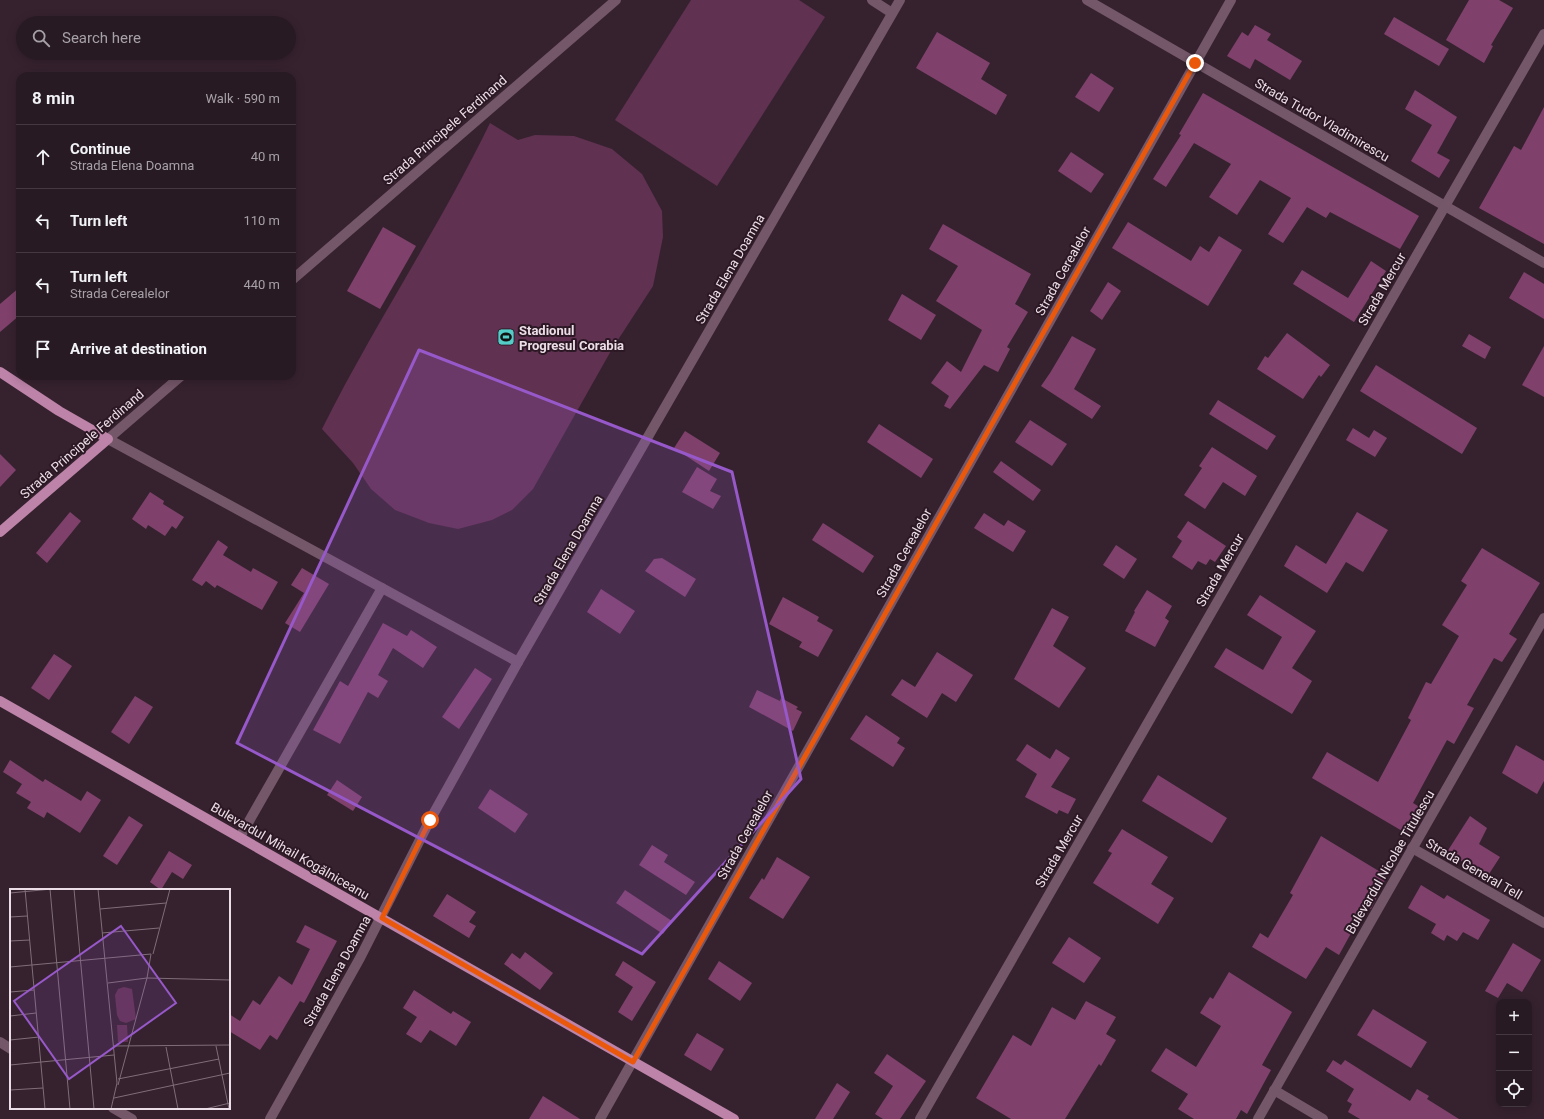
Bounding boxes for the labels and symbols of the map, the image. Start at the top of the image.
route end [1186,54,1204,72]
street label: Strada Principele Ferdinand [380,72,510,188]
street label: Strada Tudor Vladimirescu [1252,75,1392,165]
street label: Strada Elena Doamna [692,211,768,327]
street label: Strada Cerealelor [1032,223,1094,318]
street label: Strada Mercur [1355,249,1409,328]
place label: Stadionul Progresul Corabia [519,323,624,353]
sports icon: Stadionul Progresul Corabia [496,327,516,347]
street label: Strada Principele Ferdinand [17,386,147,502]
street label: Strada Elena Doamna [530,492,606,608]
street label: Strada Cerealelor [873,505,935,600]
street label: Strada Mercur [1193,530,1247,609]
street label: Strada Cerealelor [714,787,776,882]
street label: Bulevardul Nicolae Titulescu [1343,787,1437,937]
street label: Bulevardul Mihail Kogălniceanu [208,799,372,903]
route start [421,811,439,829]
street label: Strada Mercur [1032,811,1086,890]
street label: Strada General Tell [1423,835,1525,903]
inset map [10,889,230,1109]
street label: Strada Elena Doamna [300,913,374,1029]

